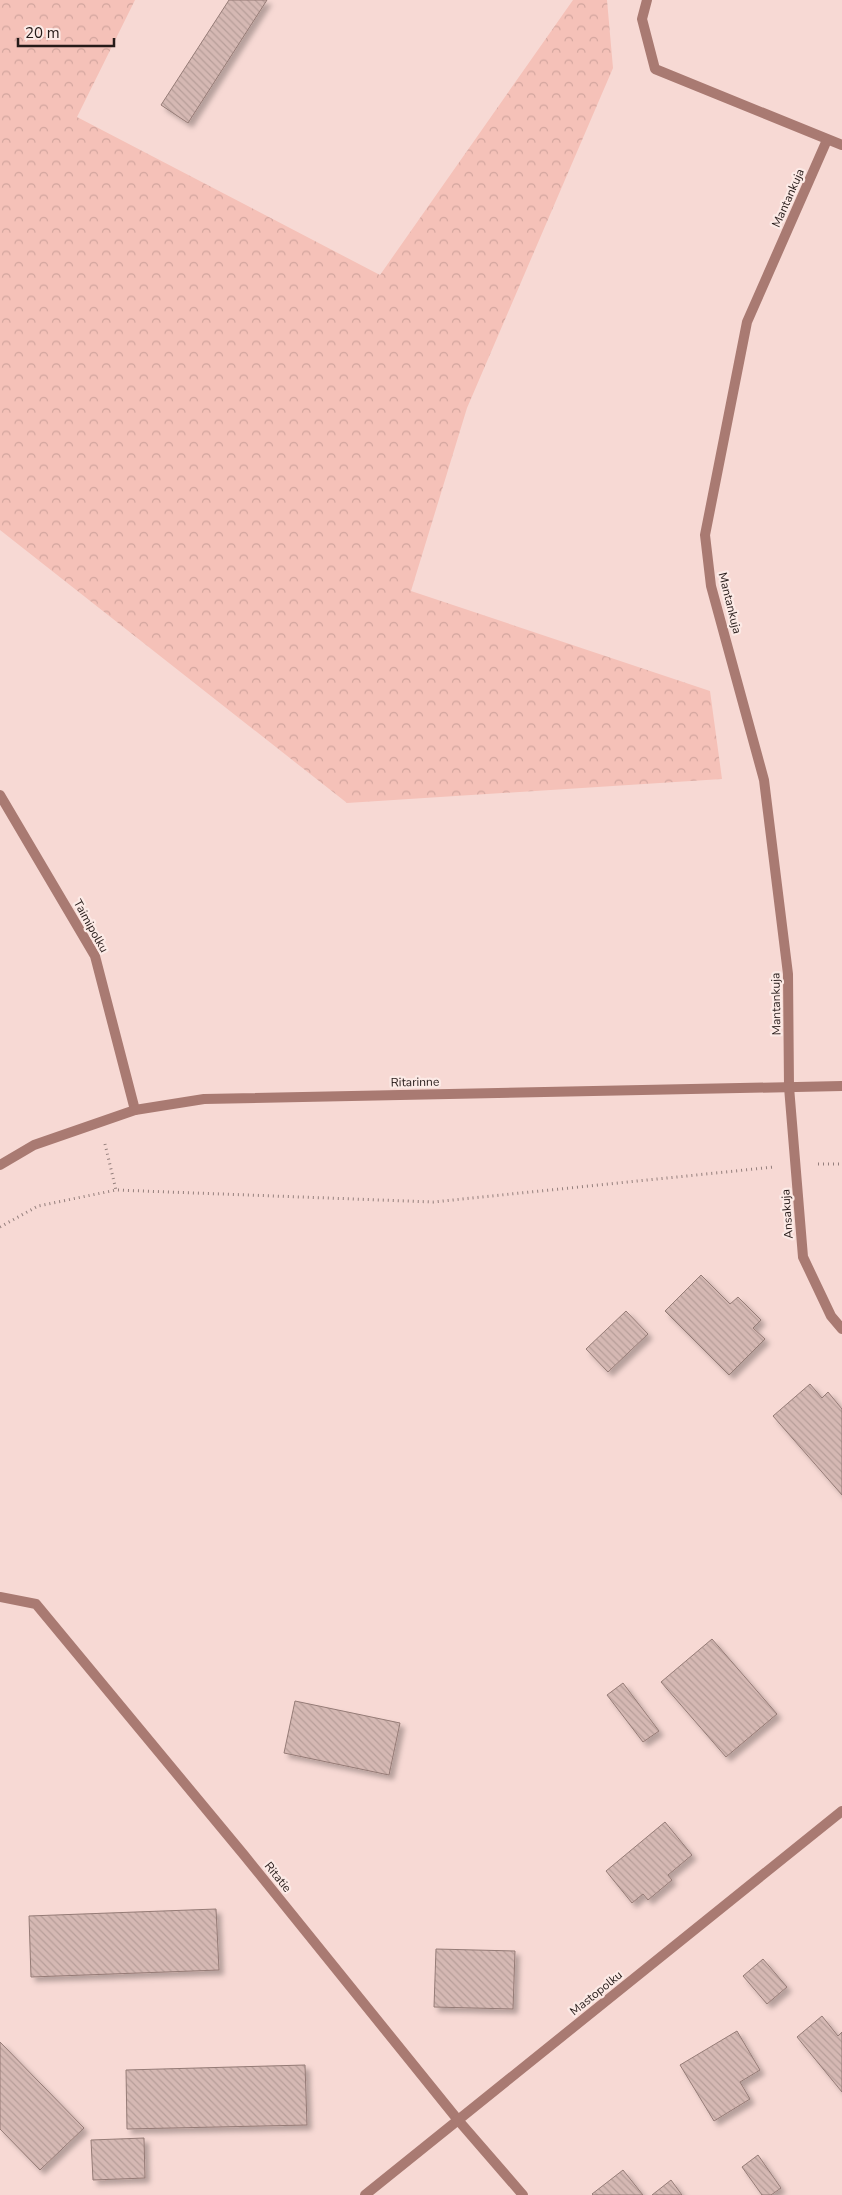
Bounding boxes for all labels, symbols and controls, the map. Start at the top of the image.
scale bar [18,15,114,47]
text: 20 m [25,23,60,43]
street label: Mantankuja [768,166,808,230]
street label: Mantankuja [715,571,745,635]
street label: Taimipolku [70,897,112,955]
street label: Mantankuja [767,972,785,1036]
street label: Ritarinne [391,1074,439,1090]
street label: Ansakuja [777,1189,797,1239]
street label: Ritatie [261,1858,295,1896]
street label: Mastopolku [566,1967,626,2019]

